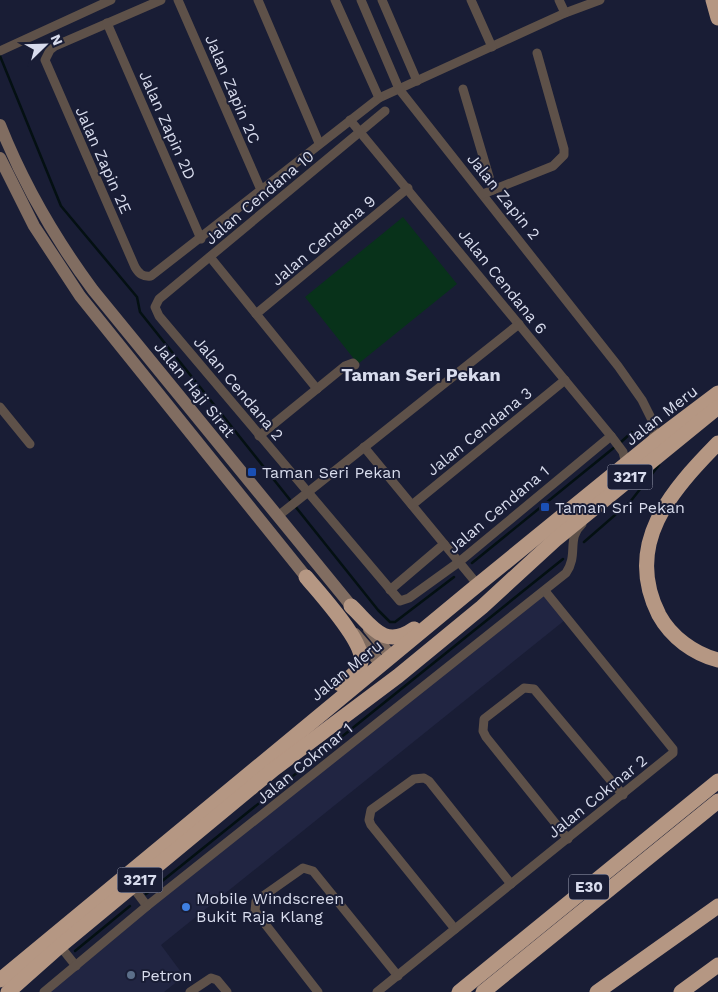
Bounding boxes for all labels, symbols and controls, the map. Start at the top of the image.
north arrow [20,20,70,70]
text: N [48,32,66,48]
street label: Jalan Zapin 2C [201,32,264,146]
street label: Jalan Zapin 2D [135,68,200,182]
street label: Jalan Zapin 2E [71,104,136,217]
street label: Jalan Cendana 10 [201,146,318,248]
street label: Jalan Zapin 2 [463,149,544,243]
street label: Jalan Cendana 9 [267,191,379,290]
street label: Jalan Cendana 6 [454,225,551,338]
street label: Jalan Cendana 2 [190,333,288,444]
street label: Jalan Haji Sirat [150,337,239,441]
district label: Taman Seri Pekan [341,364,501,385]
street label: Jalan Meru [621,381,701,449]
street label: Jalan Cendana 3 [423,383,536,480]
street label: Jalan Cendana 1 [444,462,553,557]
place label: Taman Seri Pekan [262,463,401,482]
road number: 3217 [608,464,652,490]
marker: Taman Seri Pekan [246,466,258,478]
place label: Taman Sri Pekan [555,498,685,517]
marker: Taman Sri Pekan [539,501,551,513]
street label: Jalan Meru [307,636,386,705]
street label: Jalan Cokmar 1 [252,719,356,808]
street label: Jalan Cokmar 2 [544,751,651,842]
road number: 3217 [118,868,162,892]
road number: E30 [569,874,609,900]
place label: Mobile Windscreen Bukit Raja Klang [196,889,344,926]
marker: Mobile Windscreen Bukit Raja Klang [180,901,192,913]
place label: Petron [141,966,192,985]
marker: Petron [125,969,137,981]

